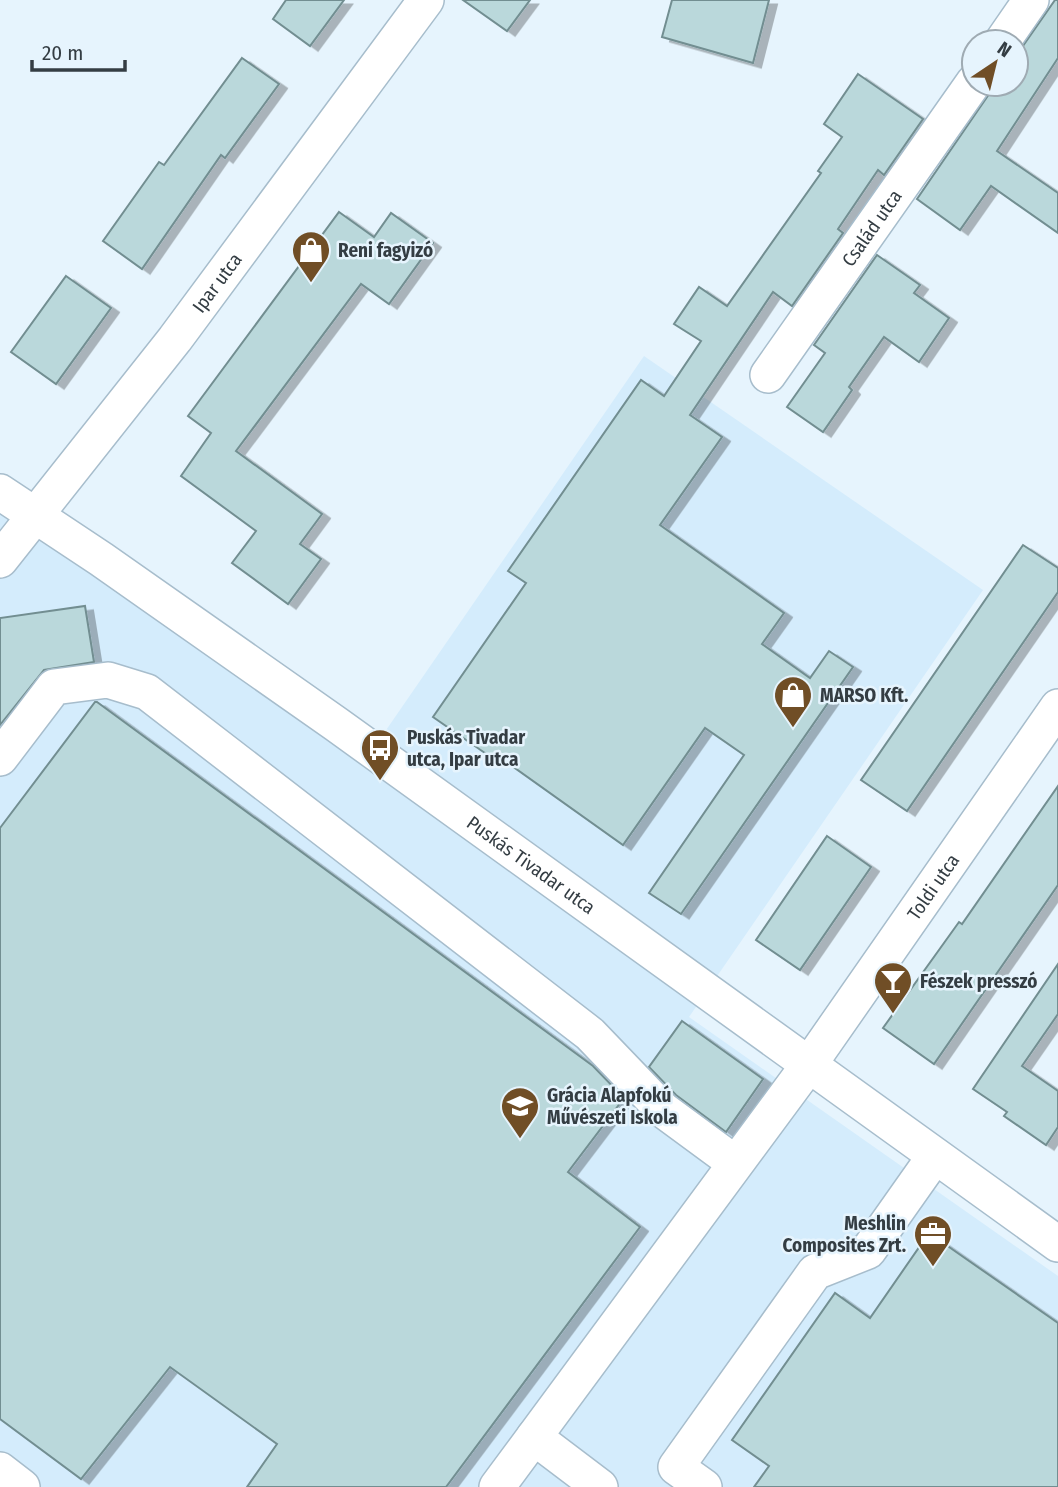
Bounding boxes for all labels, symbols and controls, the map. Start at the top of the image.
scale bar [32,28,124,72]
north arrow [960,28,1030,98]
text: N [993,37,1016,62]
text: 20 m [42,40,83,66]
street label: Család utca [837,185,906,271]
shop icon: Reni fagyizó [290,229,332,284]
place label: Reni fagyizó [338,239,433,262]
street label: Ipar utca [187,248,246,317]
shop icon: MARSO Kft. [772,674,814,729]
place label: MARSO Kft. [820,684,908,707]
place label: Puskás Tivadar utca, Ipar utca [407,726,526,771]
bus stop icon: Puskás Tivadar utca, Ipar utca [359,727,401,782]
street label: Puskás Tivadar utca [463,811,600,919]
street label: Toldi utca [902,849,964,924]
bar icon: Fészek presszó [872,960,914,1015]
place label: Fészek presszó [920,970,1038,993]
place label: Grácia Alapfokú Művészeti Iskola [547,1084,678,1129]
school or university icon: Grácia Alapfokú Művészeti Iskola [499,1085,541,1140]
place label: Meshlin Composites Zrt. [783,1212,906,1257]
office icon: Meshlin Composites Zrt. [912,1213,954,1268]

